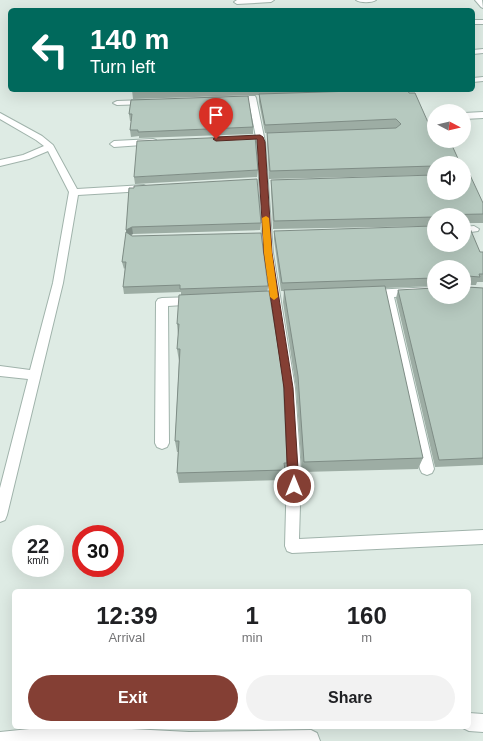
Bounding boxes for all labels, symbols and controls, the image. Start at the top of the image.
icon: left [24,24,76,76]
text: 140 m [90,24,169,55]
text: Turn left [90,57,155,77]
pin [199,98,233,139]
icon: arrive [205,104,227,126]
north arrow [427,104,471,148]
map controls [427,104,471,304]
button: sound [427,156,471,200]
button: search [427,208,471,252]
button: layers [427,260,471,304]
position arrow [273,465,315,507]
speed limit sign: 30 [72,525,124,577]
text: 22 [27,535,49,557]
text: km/h [27,555,49,566]
text: 12:39 [96,602,158,629]
text: 1 [245,602,259,629]
text: 160 [347,602,387,629]
text: Arrival [108,630,145,645]
text: min [242,630,263,645]
text: m [361,630,372,645]
button: Exit [28,675,238,721]
button: Share [246,675,455,721]

